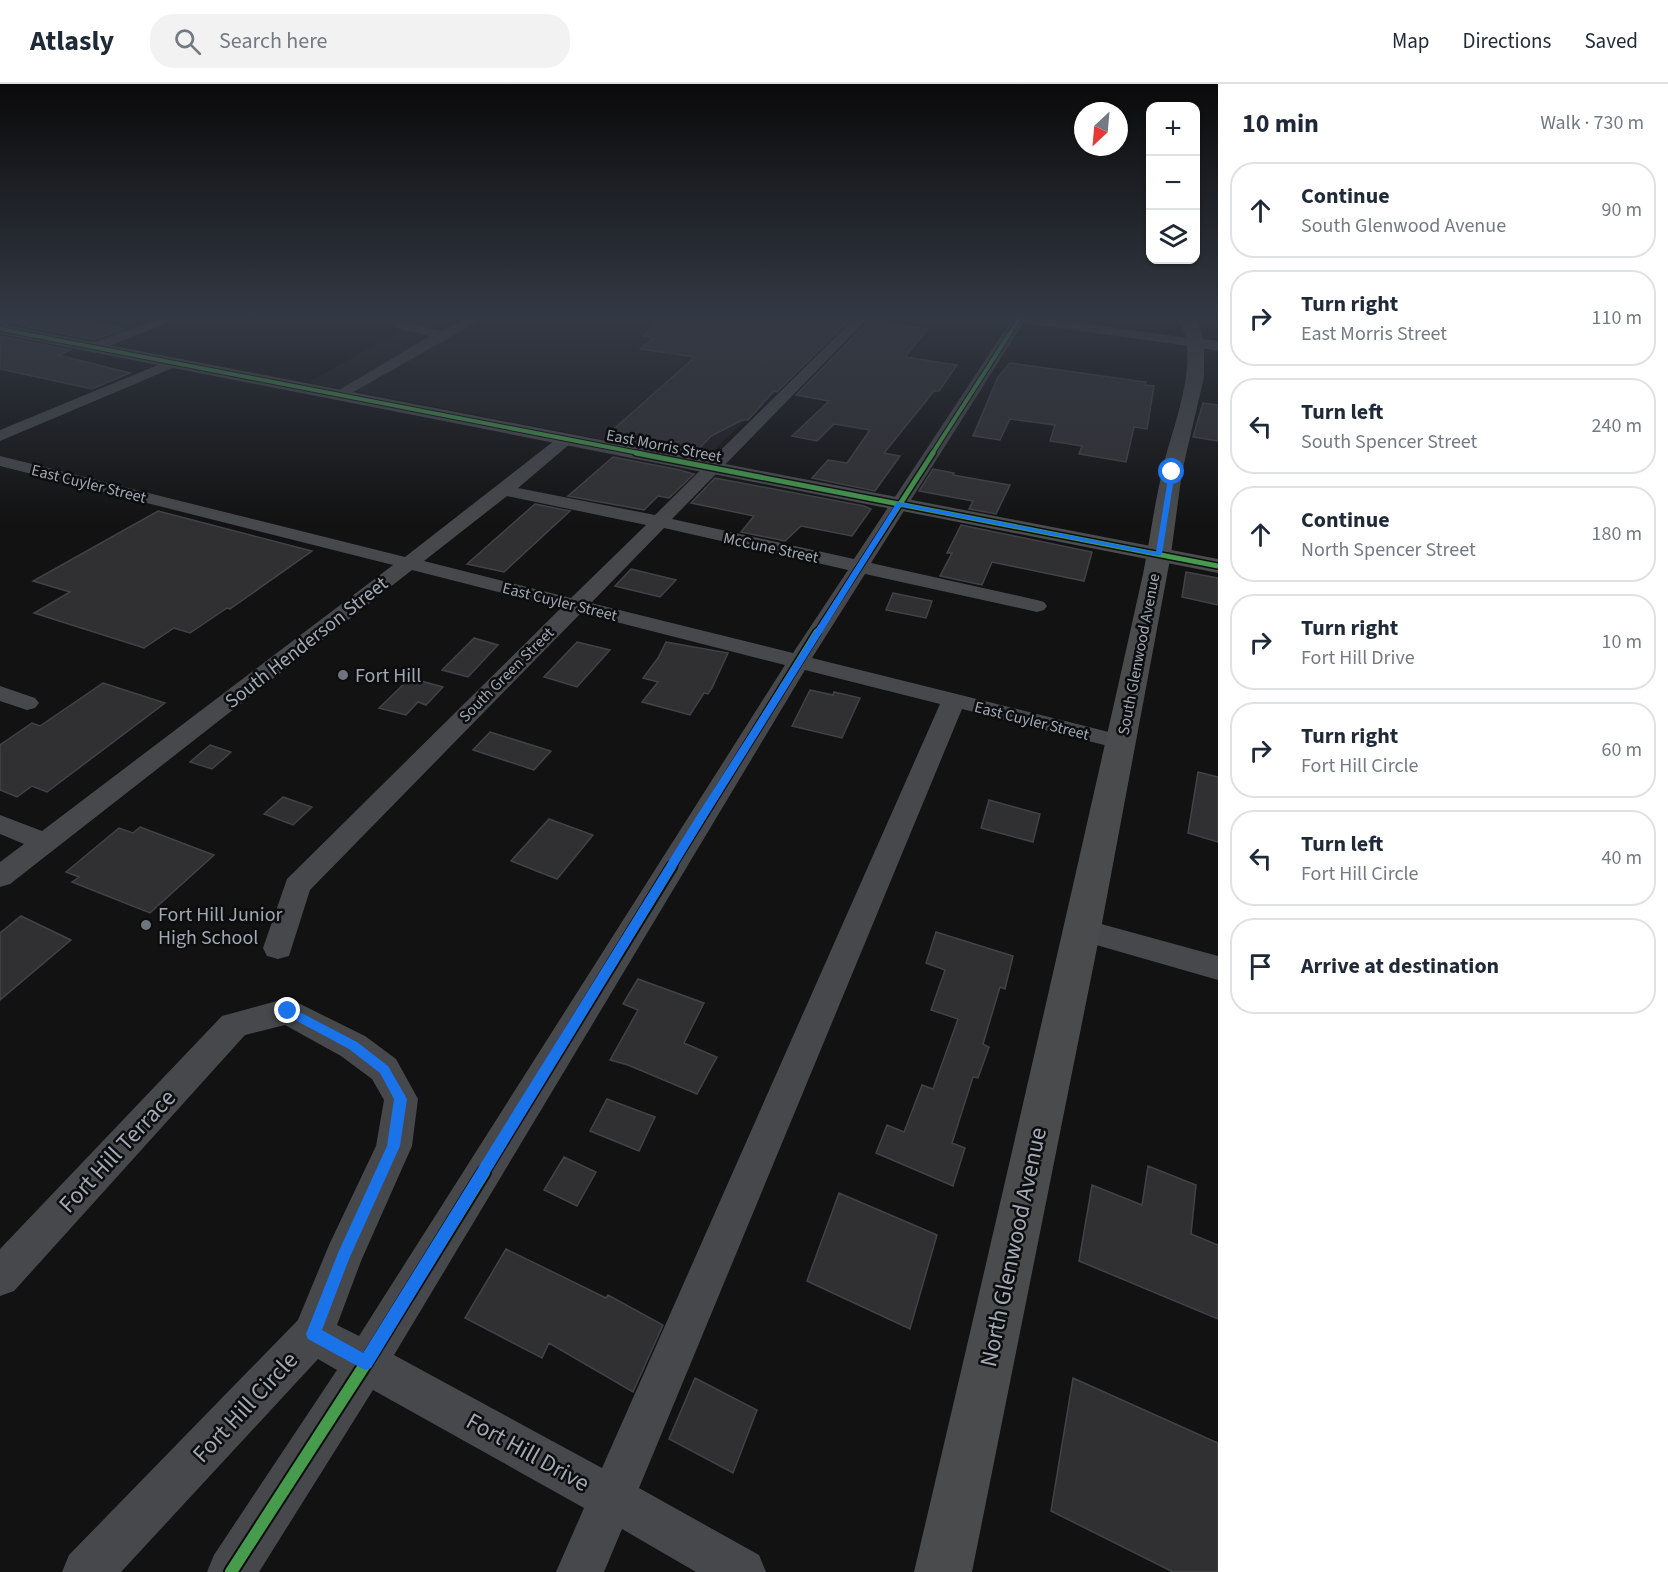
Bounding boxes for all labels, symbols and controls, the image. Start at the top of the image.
search box [150,14,570,68]
text: Atlasly [30,21,114,61]
icon: search [171,25,204,58]
text: Search here [219,25,328,57]
text: Map [1392,26,1430,56]
text: Directions [1463,26,1551,56]
text: Saved [1584,26,1638,56]
north arrow [1074,102,1128,156]
map controls [1146,102,1200,264]
button: + [1146,102,1200,156]
text: 10 min [1242,105,1319,142]
text: Walk · 730 m [1540,109,1644,137]
button: − [1146,156,1200,210]
text: Continue [1301,180,1390,212]
icon: ahead [1244,194,1277,227]
text: 90 m [1602,196,1642,224]
button: layers [1146,210,1200,264]
text: South Glenwood Avenue [1301,212,1506,240]
text: Turn right [1301,288,1398,320]
icon: right [1244,302,1277,335]
text: 110 m [1592,304,1642,332]
text: East Morris Street [1301,320,1447,348]
text: Turn left [1301,396,1383,428]
icon: left [1244,410,1277,443]
text: 240 m [1592,412,1642,440]
street label: East Morris Street [604,424,724,468]
text: South Spencer Street [1301,428,1477,456]
route start [1158,458,1184,484]
street label: East Cuyler Street [29,459,149,509]
text: Continue [1301,504,1390,536]
icon: ahead [1244,518,1277,551]
text: 180 m [1592,520,1642,548]
street label: McCune Street [721,527,821,569]
text: North Spencer Street [1301,536,1476,564]
street label: South Henderson Street [219,570,394,715]
street label: South Glenwood Avenue [1113,572,1165,737]
street label: East Cuyler Street [500,577,620,627]
text: Turn right [1301,612,1398,644]
street label: South Green Street [454,622,560,727]
icon: right [1244,626,1277,659]
text: 10 m [1602,628,1642,656]
text: Fort Hill Drive [1301,644,1415,672]
place label: Fort Hill [355,662,421,690]
marker: Fort Hill [336,668,350,682]
street label: East Cuyler Street [972,696,1092,746]
text: Turn right [1301,720,1398,752]
icon: right [1244,734,1277,767]
text: 60 m [1602,736,1642,764]
text: Fort Hill Circle [1301,752,1419,780]
text: Turn left [1301,828,1383,860]
icon: left [1244,842,1277,875]
text: 40 m [1602,844,1642,872]
text: Fort Hill Circle [1301,860,1419,888]
place label: Fort Hill Junior High School [158,901,282,952]
marker: Fort Hill Junior High School [139,918,153,932]
icon: arrive [1244,950,1277,983]
text: Arrive at destination [1301,950,1499,982]
route end [274,997,300,1023]
street label: Fort Hill Terrace [51,1082,184,1221]
street label: North Glenwood Avenue [971,1124,1056,1370]
street label: Fort Hill Circle [184,1344,306,1471]
street label: Fort Hill Drive [460,1404,596,1501]

